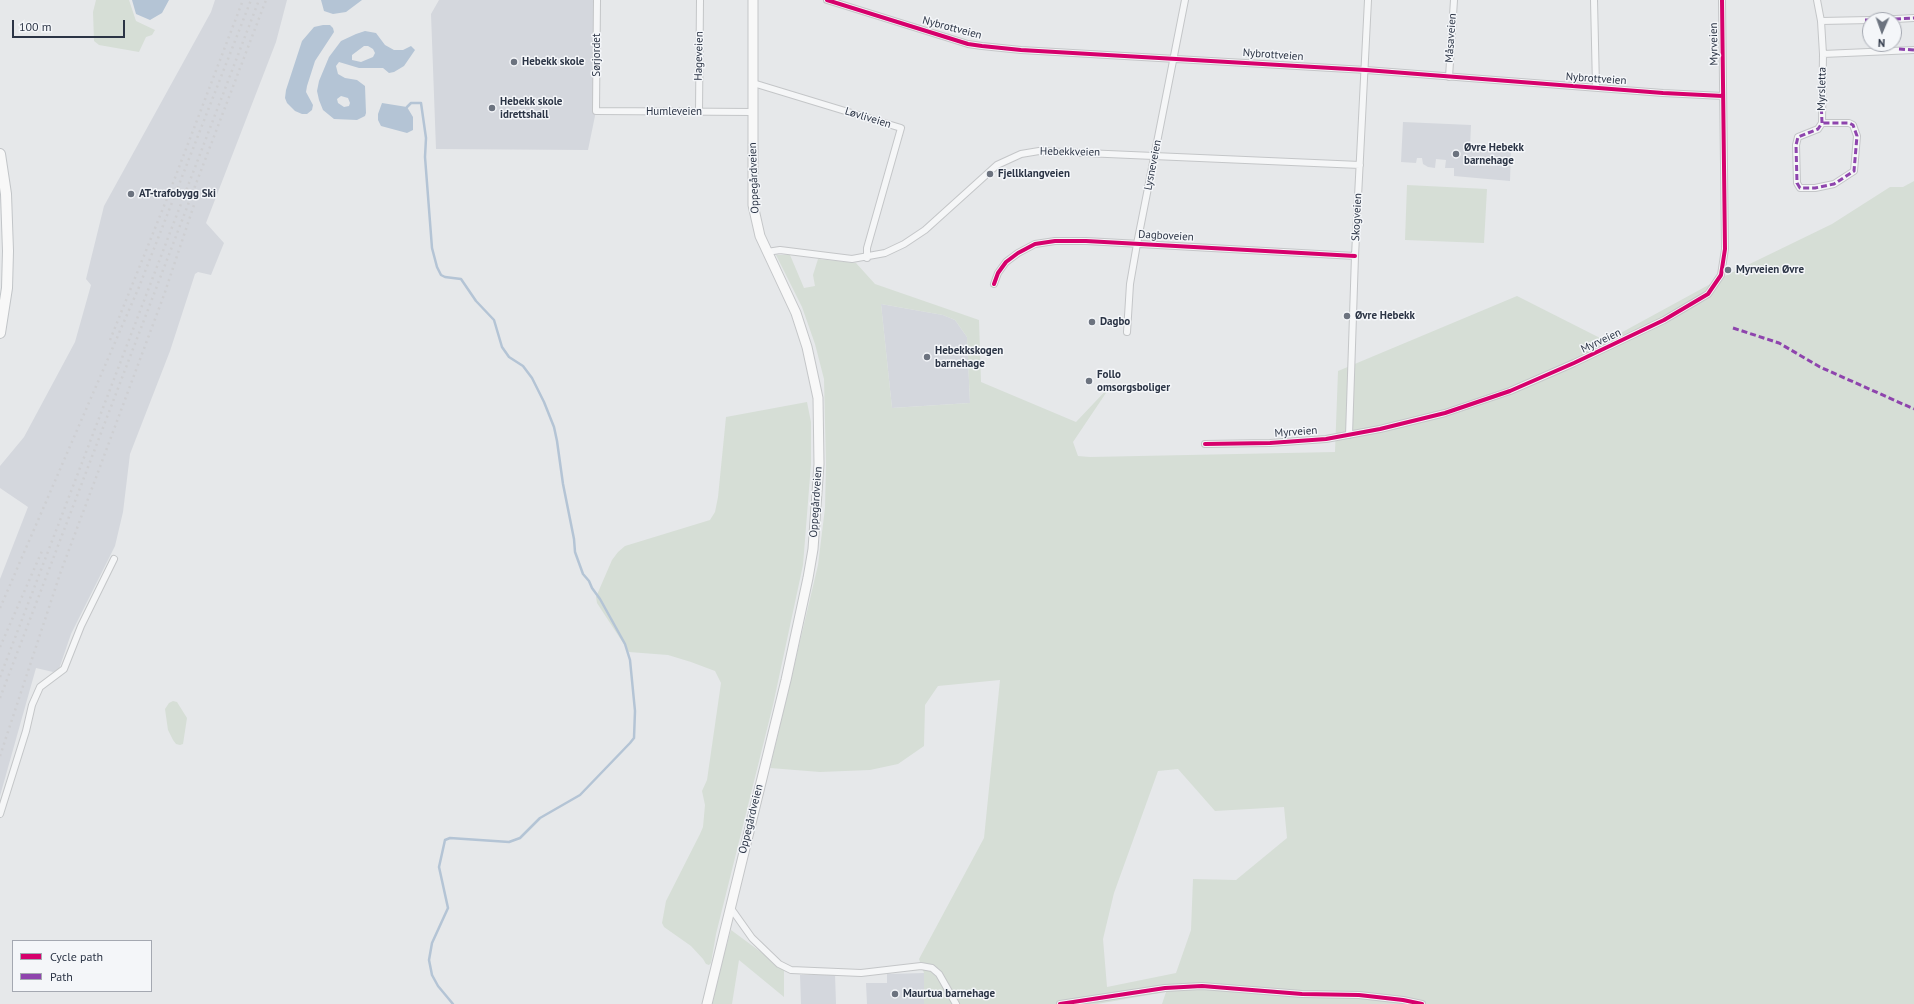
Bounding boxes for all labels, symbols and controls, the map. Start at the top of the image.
scale bar [14,12,127,38]
north arrow [1862,12,1902,52]
street label: Måsaveien [1443,13,1459,63]
street label: Nybrottveien [921,14,983,42]
text: 100 m [19,19,52,34]
street label: Myrveien [1707,22,1721,66]
street label: Hageveien [692,31,706,81]
street label: Sørjordet [590,33,604,77]
text: N [1878,36,1885,50]
street label: Nybrottveien [1242,46,1304,64]
place label: Hebekk skole [522,55,584,69]
marker: Hebekk skole [509,57,519,67]
street label: Myrsletta [1815,67,1829,111]
street label: Nybrottveien [1565,70,1627,88]
place label: Hebekk skole idrettshall [500,95,562,121]
marker: Hebekk skole idrettshall [487,103,497,113]
street label: Humleveien [646,105,702,119]
street label: Løvliveien [843,105,893,131]
street label: Lysneveien [1142,139,1164,191]
place label: Øvre Hebekk barnehage [1464,141,1524,167]
street label: Oppegårdveien [746,142,762,214]
street label: Hebekkveien [1040,145,1100,159]
marker: Øvre Hebekk barnehage [1451,149,1461,159]
place label: Fjellklangveien [998,167,1070,181]
marker: Fjellklangveien [985,169,995,179]
place label: AT-trafobygg Ski [139,187,216,201]
marker: AT-trafobygg Ski [126,189,136,199]
street label: Skogveien [1349,193,1365,241]
street label: Dagboveien [1138,228,1194,244]
place label: Myrveien Øvre [1736,263,1804,277]
marker: Myrveien Øvre [1723,265,1733,275]
place label: Øvre Hebekk [1355,309,1415,323]
marker: Øvre Hebekk [1342,311,1352,321]
place label: Dagbo [1100,315,1130,329]
marker: Dagbo [1087,317,1097,327]
street label: Myrveien [1579,326,1623,356]
place label: Hebekkskogen barnehage [935,344,1003,370]
marker: Hebekkskogen barnehage [922,352,932,362]
place label: Follo omsorgsboliger [1097,368,1170,394]
marker: Follo omsorgsboliger [1084,376,1094,386]
street label: Myrveien [1274,424,1318,440]
street label: Oppegårdveien [807,466,825,538]
street label: Oppegårdveien [736,783,766,855]
legend [12,940,152,992]
text: Cycle path [50,949,103,964]
text: Path [50,969,73,984]
place label: Maurtua barnehage [903,987,995,1001]
marker: Maurtua barnehage [890,989,900,999]

